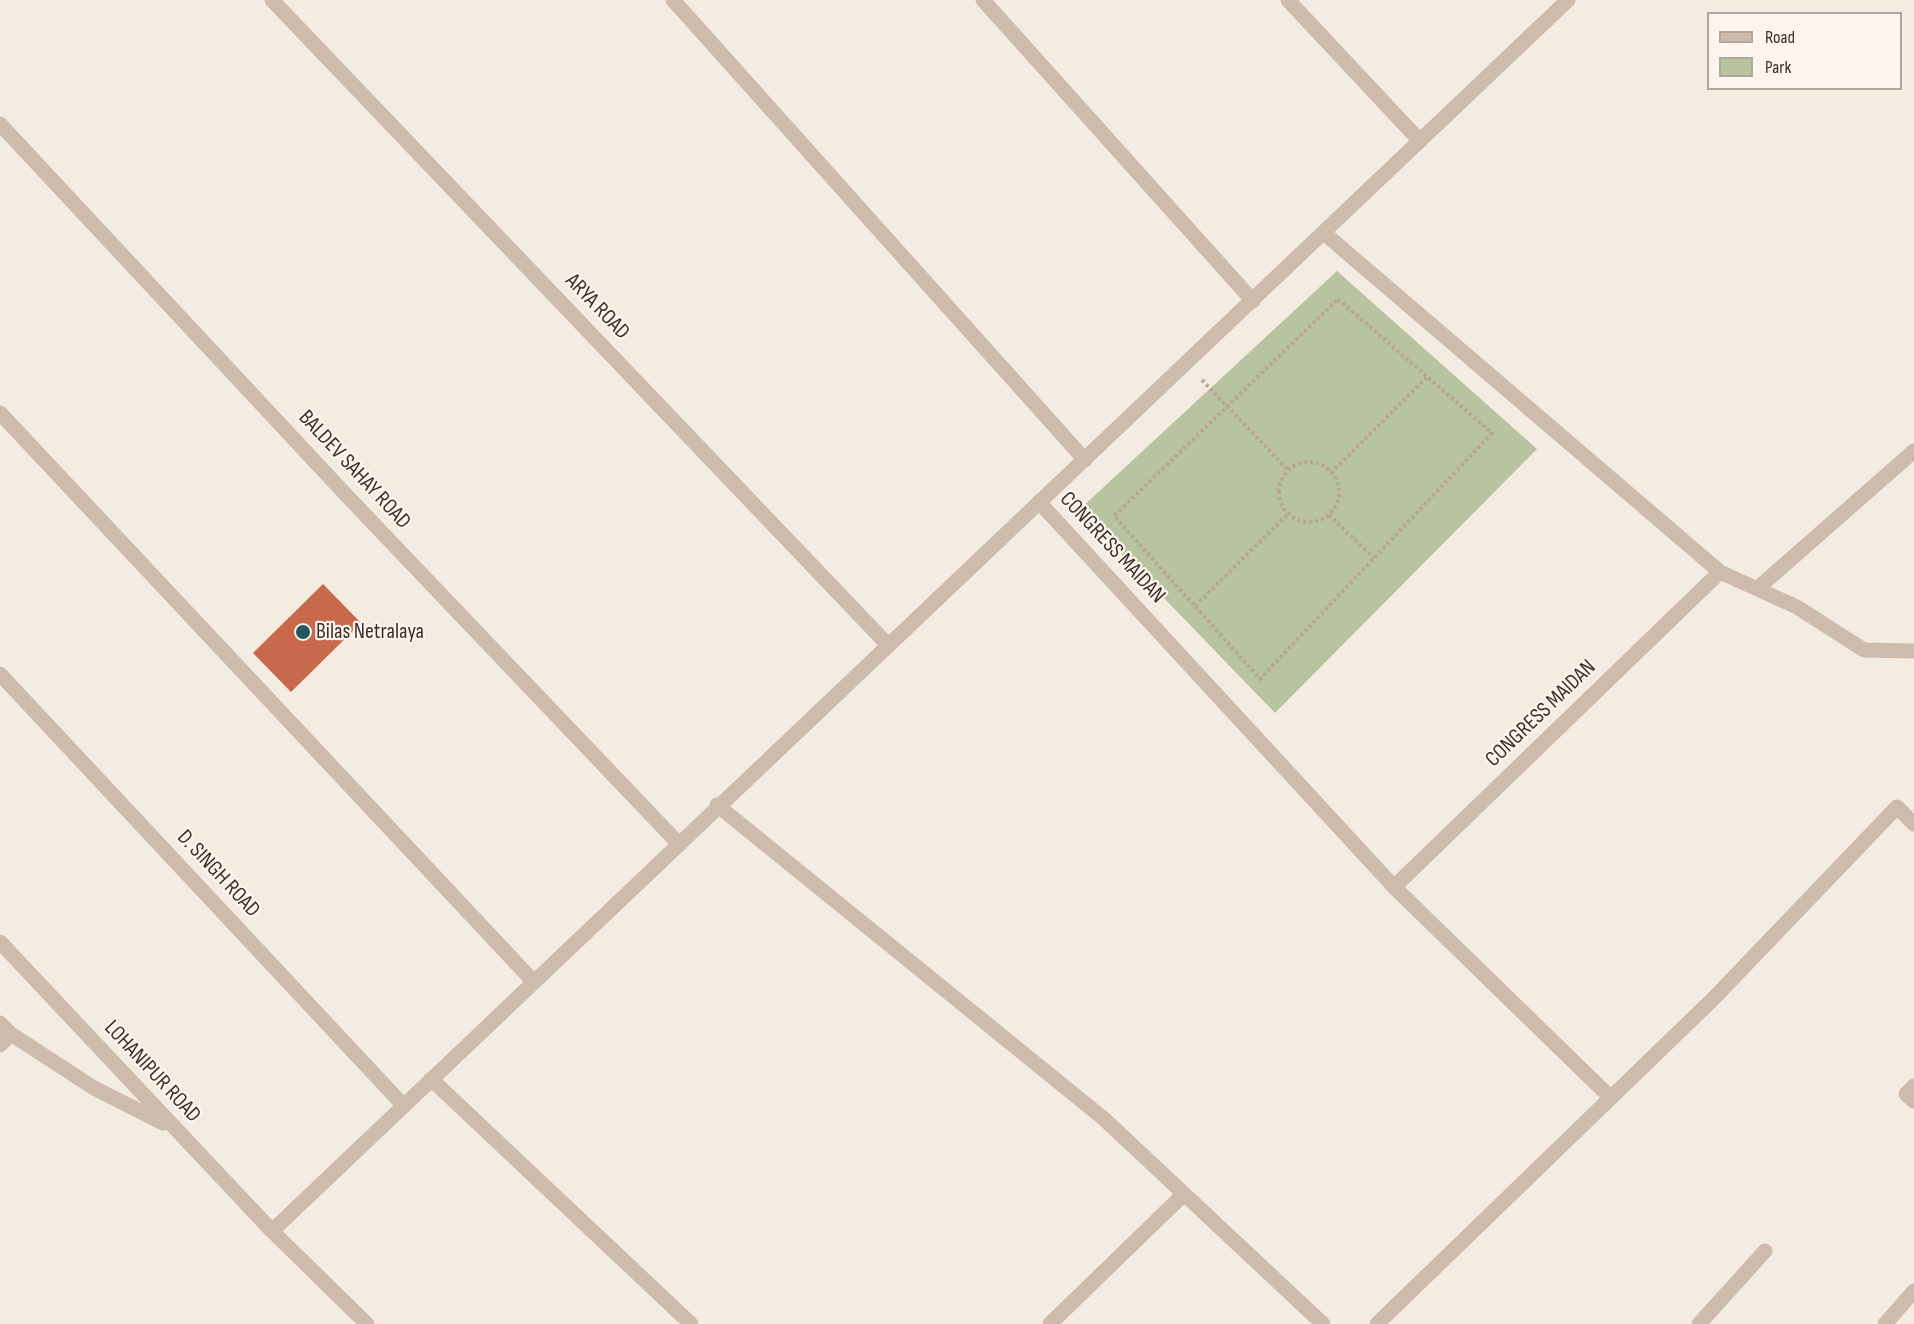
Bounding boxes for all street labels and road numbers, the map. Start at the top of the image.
street label: ARYA ROAD [559,269,635,345]
street label: BALDEV SAHAY ROAD [292,405,416,535]
street label: CONGRESS MAIDAN [1054,487,1170,609]
street label: CONGRESS MAIDAN [1480,655,1602,773]
street label: D. SINGH ROAD [171,825,265,923]
street label: LOHANIPUR ROAD [98,1016,206,1128]

